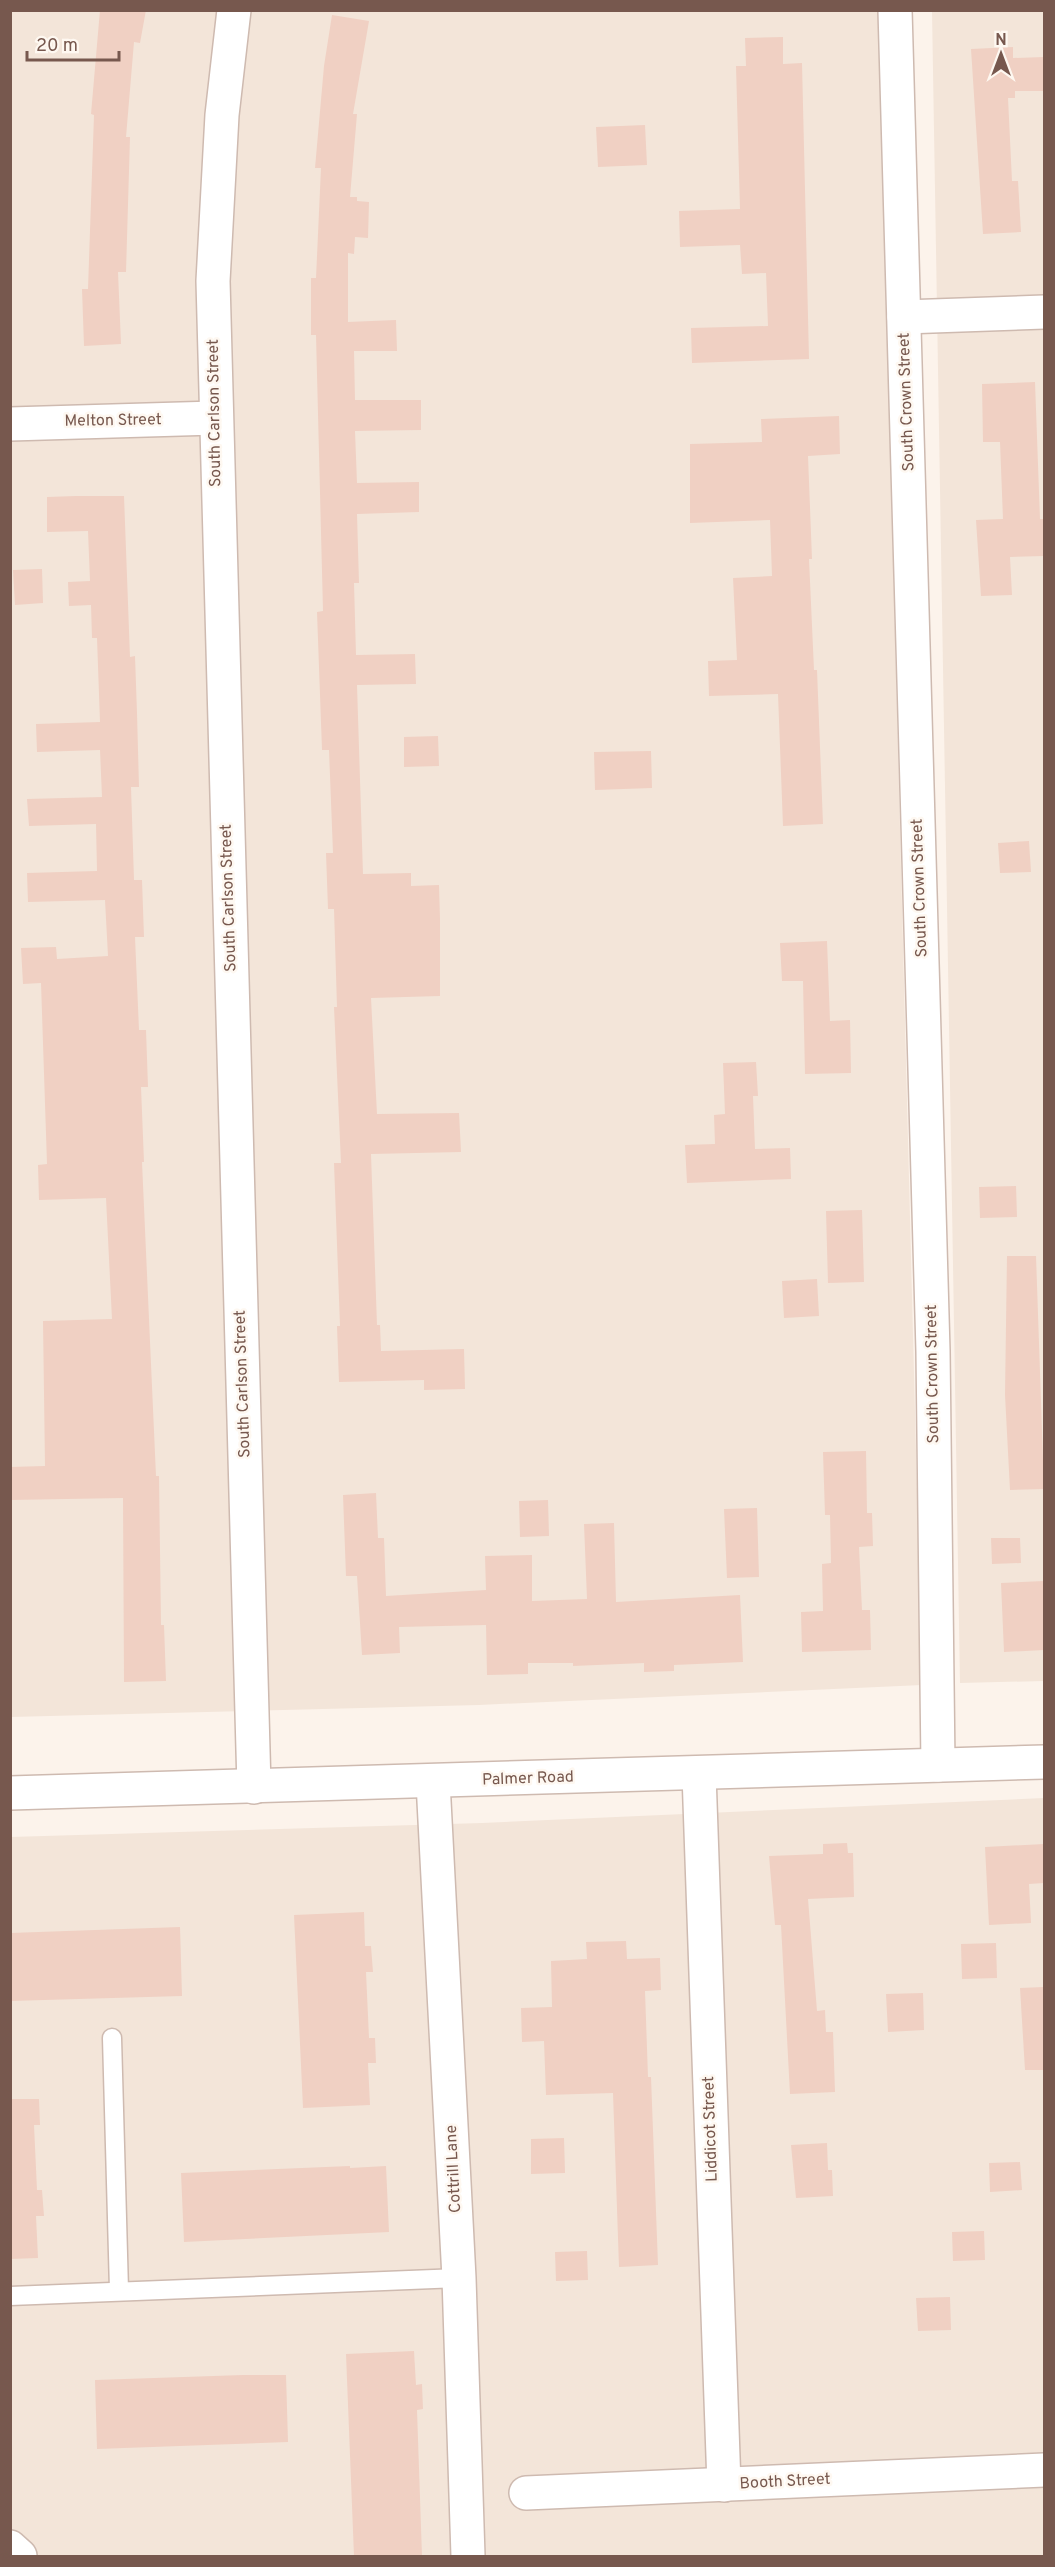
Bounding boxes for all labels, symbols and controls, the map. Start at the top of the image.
scale bar [27,24,118,62]
north arrow [971,24,1031,84]
text: N [995,31,1007,51]
text: 20 m [36,35,78,58]
street label: South Crown Street [895,332,919,472]
street label: South Carlson Street [204,339,226,487]
street label: Melton Street [64,410,162,432]
street label: South Crown Street [908,818,932,958]
street label: South Carlson Street [216,824,242,972]
street label: South Crown Street [922,1304,944,1444]
street label: South Carlson Street [230,1310,256,1458]
street label: Palmer Road [482,1767,574,1791]
street label: Liddicot Street [699,2076,723,2182]
street label: Cottrill Lane [442,2124,466,2214]
street label: Booth Street [739,2470,831,2494]

